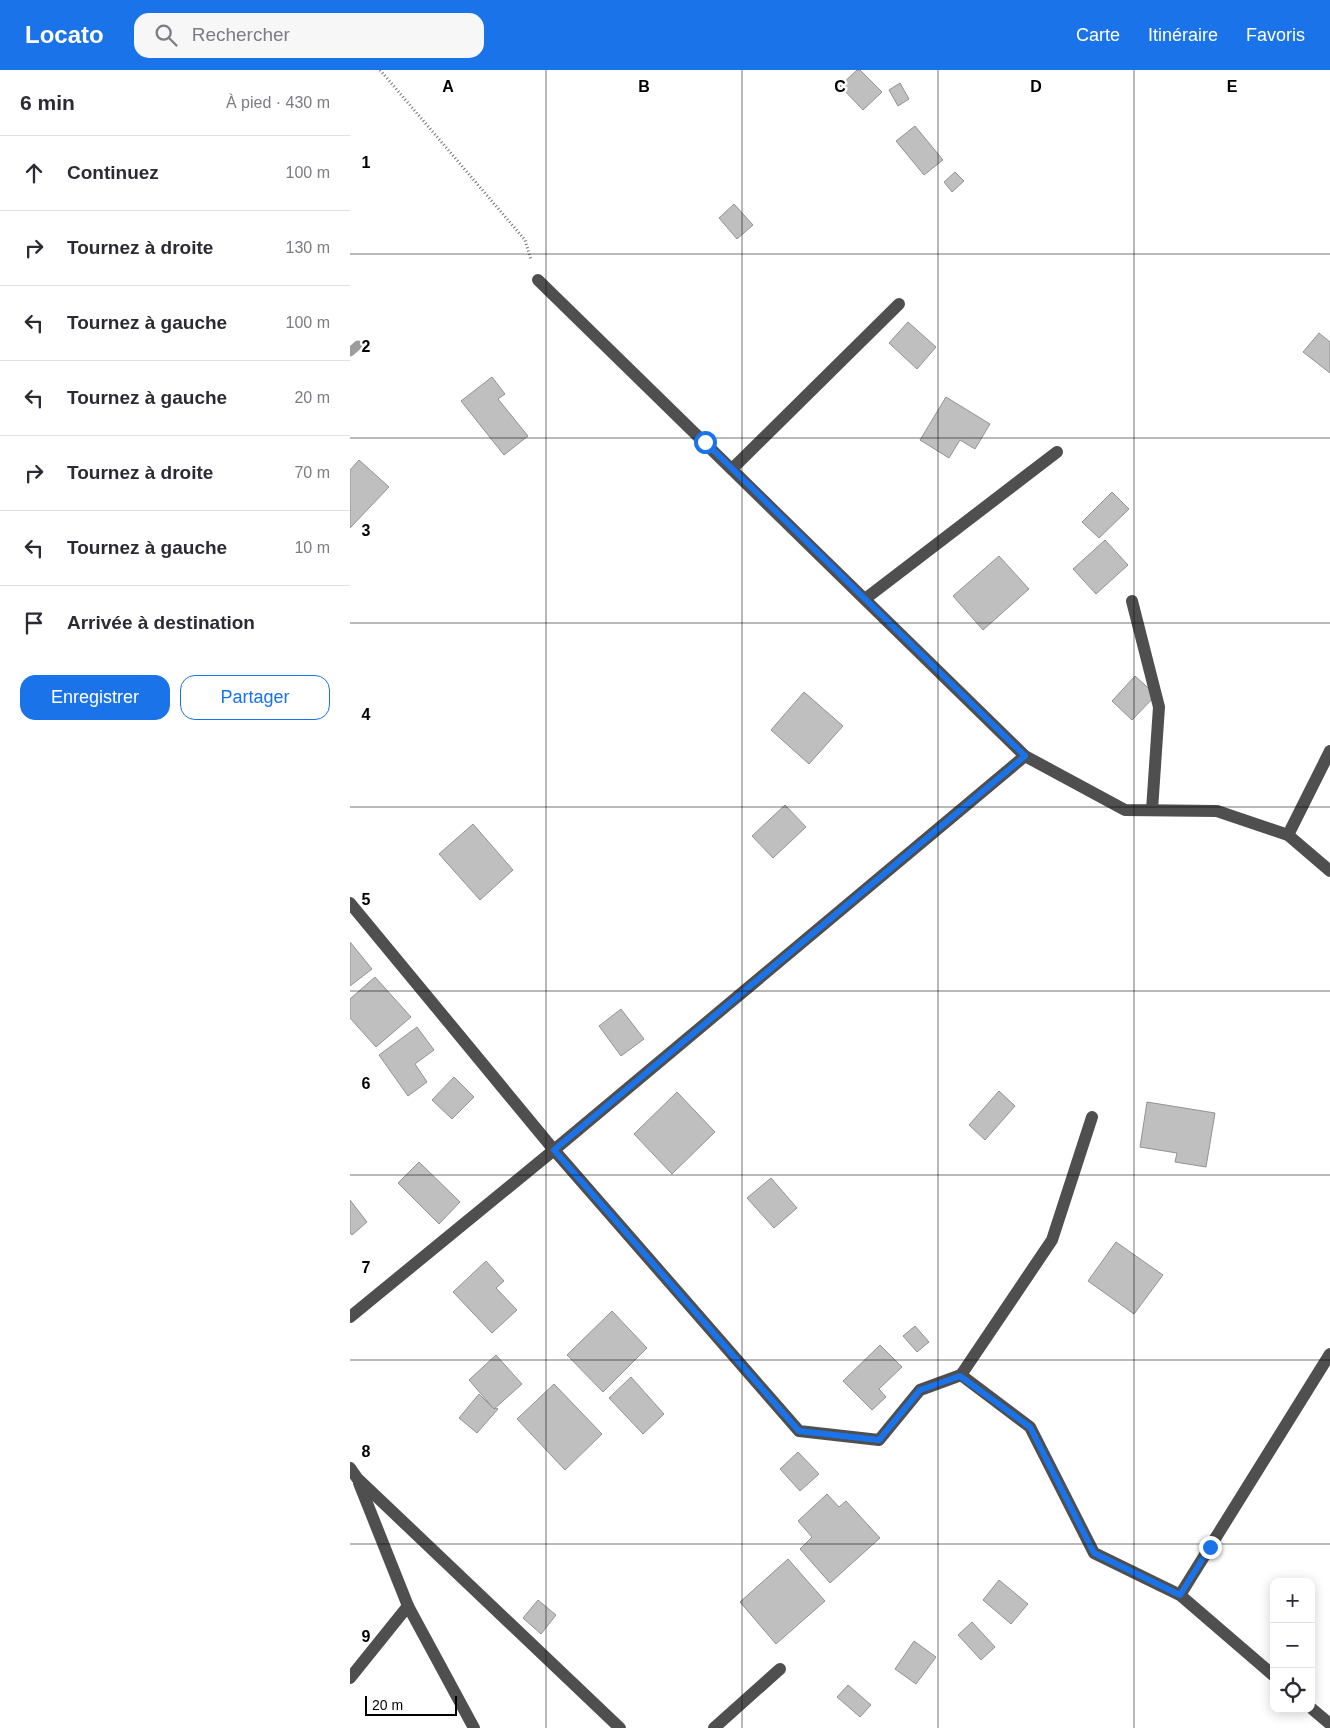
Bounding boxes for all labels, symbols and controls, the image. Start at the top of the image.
search box [134,13,484,58]
text: Locato [25,21,104,48]
icon: search [152,21,180,49]
text: Rechercher [192,24,290,45]
text: Carte [1076,25,1120,45]
text: Itinéraire [1148,25,1218,45]
text: Favoris [1246,25,1305,45]
text: A [442,78,454,95]
text: B [638,78,650,95]
text: C [834,78,846,95]
text: D [1030,78,1042,95]
text: E [1227,78,1238,95]
text: 6 min [20,91,75,114]
text: À pied · 430 m [226,94,330,111]
text: 1 [362,154,371,171]
icon: ahead [20,159,48,187]
text: Continuez [67,162,159,183]
text: 100 m [286,164,330,181]
icon: right [20,234,48,262]
text: Tournez à droite [67,237,213,258]
text: 130 m [286,239,330,256]
icon: left [20,309,48,337]
text: Tournez à gauche [67,312,227,333]
text: 100 m [286,314,330,331]
text: 2 [362,338,371,355]
icon: left [20,384,48,412]
text: Tournez à gauche [67,387,227,408]
text: 20 m [294,389,330,406]
route start [694,431,717,454]
icon: right [20,459,48,487]
text: Tournez à droite [67,462,213,483]
text: 70 m [294,464,330,481]
text: 3 [362,522,371,539]
icon: left [20,534,48,562]
text: Tournez à gauche [67,537,227,558]
text: 10 m [294,539,330,556]
icon: arrive [20,609,48,637]
text: Arrivée à destination [67,612,255,633]
button: Enregistrer [20,675,170,720]
button: Partager [180,675,330,720]
text: 4 [362,706,371,723]
text: 5 [362,891,371,908]
text: 6 [362,1075,371,1092]
text: 7 [362,1259,371,1276]
text: 8 [362,1443,371,1460]
route end [1199,1536,1222,1559]
map controls [1270,1578,1315,1713]
button: + [1270,1578,1315,1623]
button: − [1270,1623,1315,1668]
text: 9 [362,1628,371,1645]
button: locate [1270,1668,1315,1713]
scale bar [365,1693,458,1716]
text: 20 m [372,1697,403,1713]

